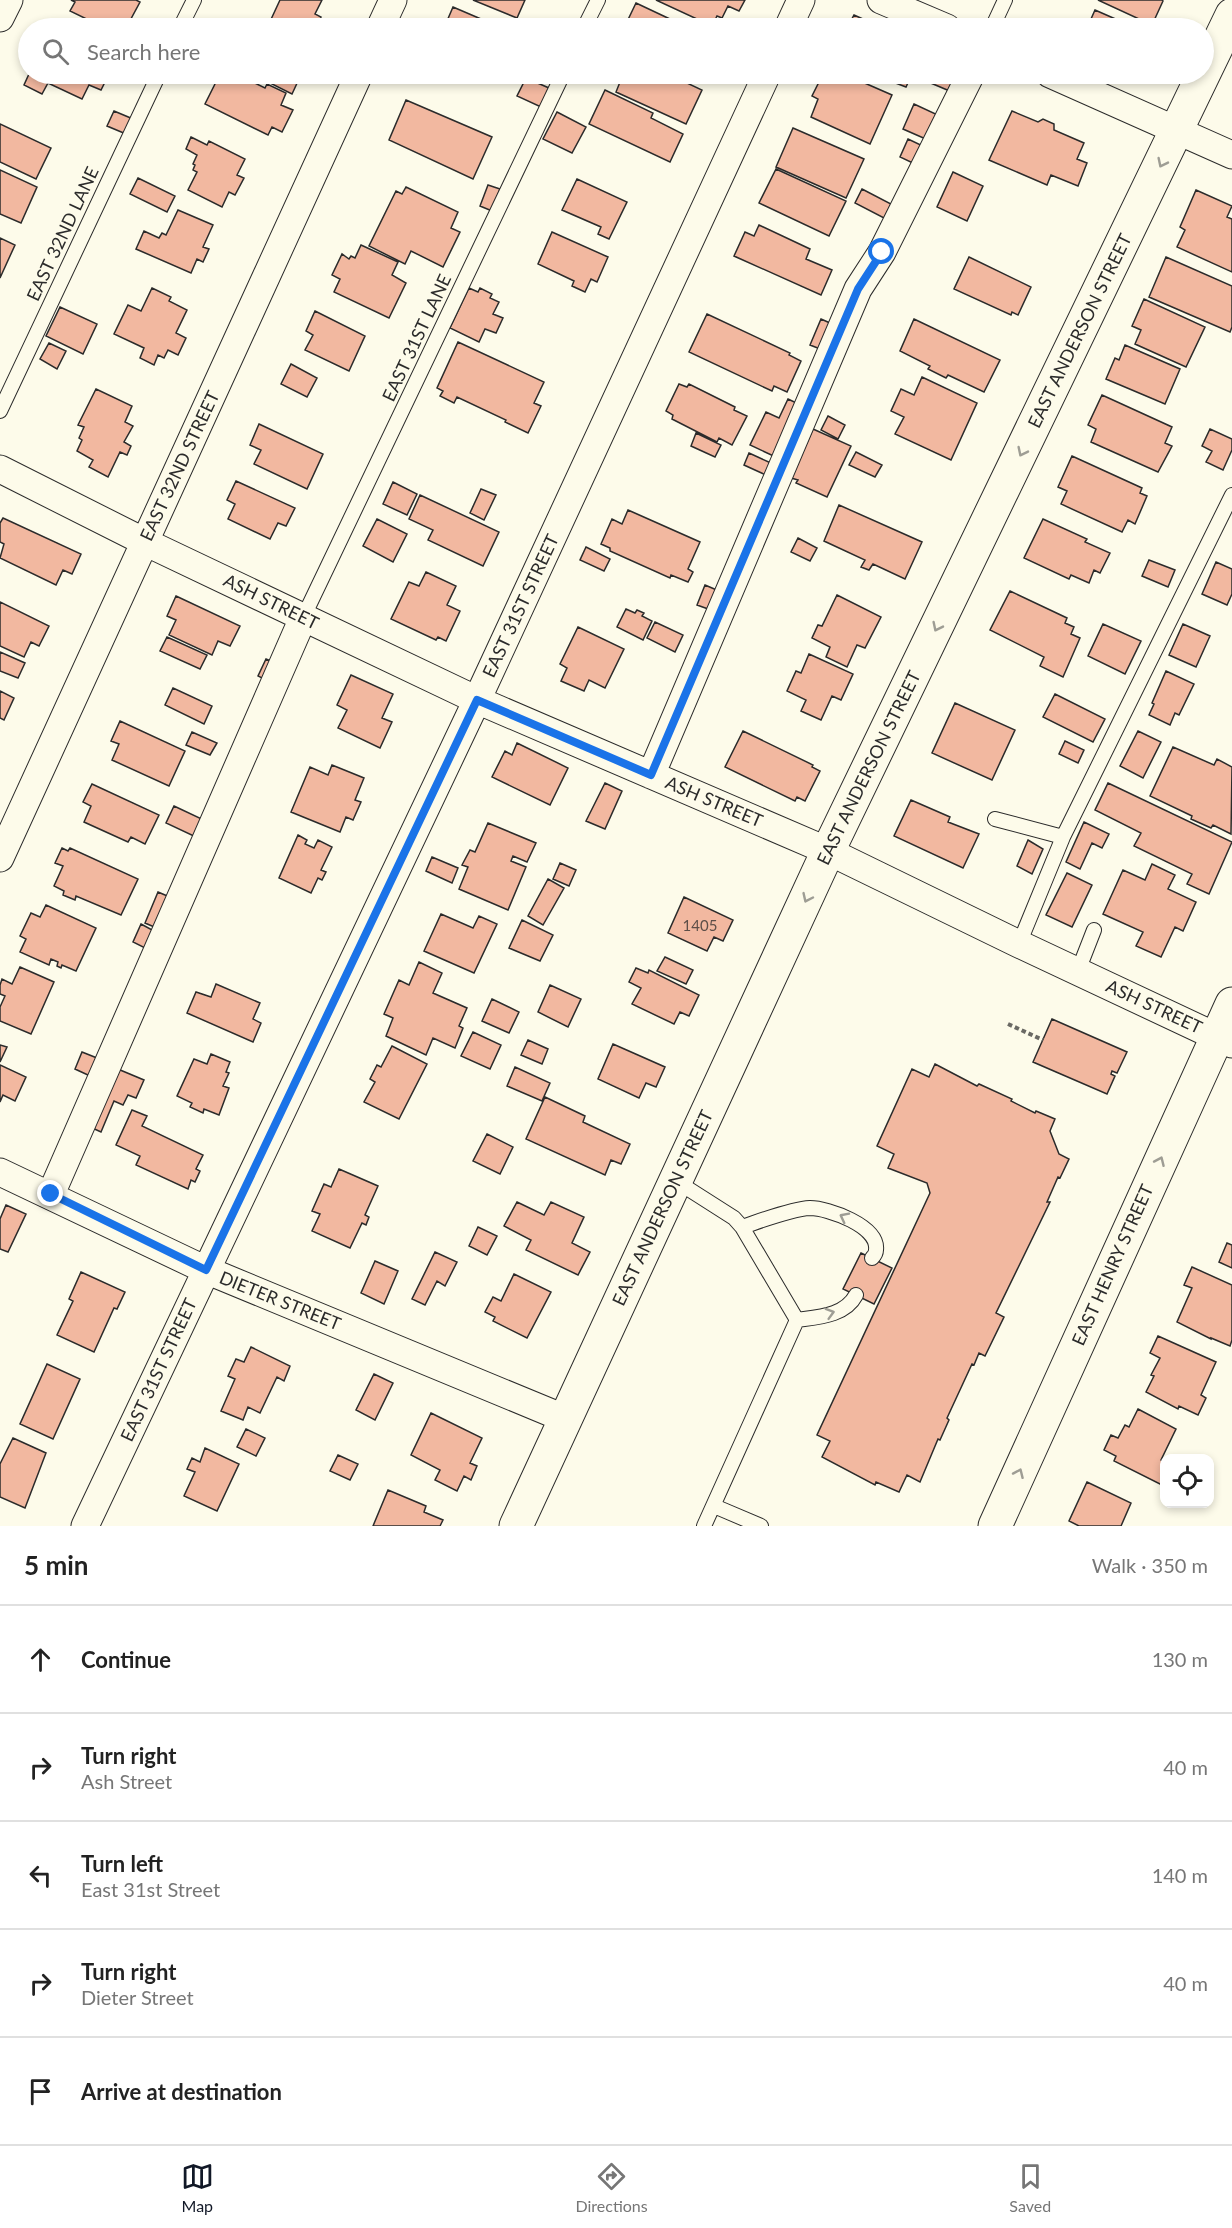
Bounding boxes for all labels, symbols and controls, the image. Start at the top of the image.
search box [18,18,1214,84]
icon: search [39,35,72,68]
text: Search here [87,38,200,65]
one-way arrow [1157,157,1169,168]
street label: EAST 32ND LANE [21,163,103,304]
street label: EAST ANDERSON STREET [1022,230,1136,431]
route start [868,238,894,264]
street label: EAST 31ST LANE [377,270,455,405]
street label: EAST 32ND STREET [135,387,224,544]
one-way arrow [1017,445,1029,456]
street label: EAST 31ST STREET [477,530,563,681]
street label: ASH STREET [220,569,323,634]
one-way arrow [932,621,944,632]
street label: EAST ANDERSON STREET [811,667,925,868]
street label: ASH STREET [662,771,767,832]
one-way arrow [802,891,814,902]
house number: 1405 [683,916,717,934]
street label: ASH STREET [1103,974,1206,1038]
street label: EAST ANDERSON STREET [607,1106,717,1309]
one-way arrow [1153,1156,1165,1167]
route end [37,1180,63,1206]
street label: EAST HENRY STREET [1067,1180,1158,1349]
one-way arrow [839,1213,850,1224]
street label: DIETER STREET [216,1266,345,1335]
street label: EAST 31ST STREET [115,1294,201,1445]
one-way arrow [824,1308,835,1320]
map controls [1160,1454,1214,1508]
button: locate [1160,1454,1214,1508]
one-way arrow [1012,1468,1024,1479]
text: 5 min [24,1549,88,1581]
text: Walk · 350 m [1092,1553,1208,1577]
icon: ahead [24,1643,57,1676]
text: Continue [81,1646,171,1673]
text: 130 m [1152,1647,1208,1671]
text: Turn right [81,1742,176,1769]
icon: right [24,1751,57,1784]
text: 40 m [1163,1755,1208,1779]
text: Ash Street [81,1769,172,1793]
text: Turn left [81,1850,163,1877]
icon: left [24,1859,57,1892]
text: 140 m [1152,1863,1208,1887]
text: East 31st Street [81,1877,220,1901]
text: Turn right [81,1958,176,1985]
icon: right [24,1967,57,2000]
text: 40 m [1163,1971,1208,1995]
text: Dieter Street [81,1985,194,2009]
icon: arrive [24,2075,57,2108]
text: Arrive at destination [81,2078,282,2105]
tab: Map [181,2160,214,2215]
tab: Directions [575,2160,648,2215]
tab: Saved [1009,2160,1051,2215]

